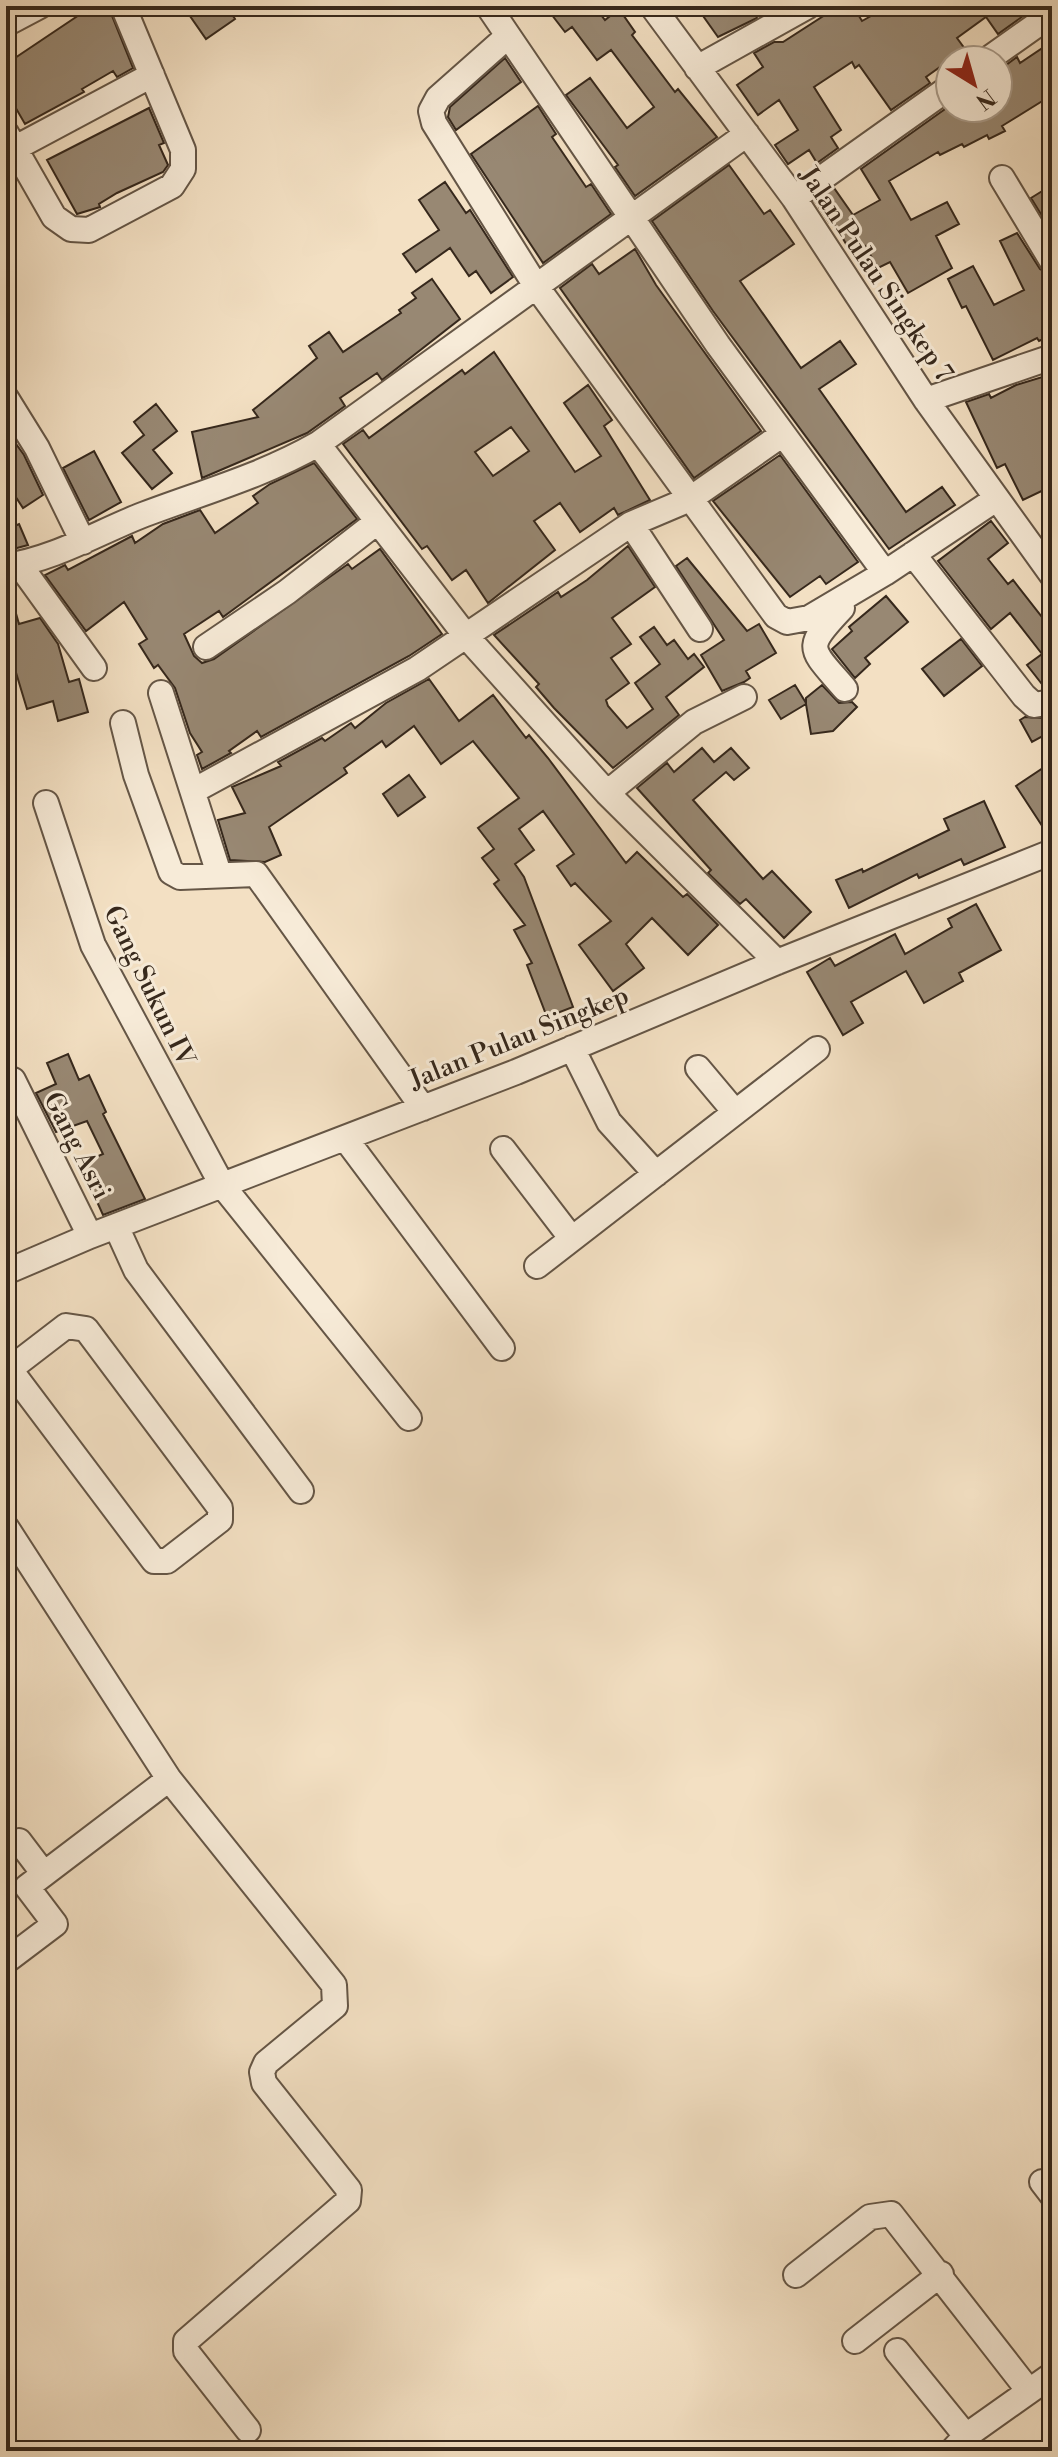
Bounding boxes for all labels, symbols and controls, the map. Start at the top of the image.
north arrow [934,44,1014,124]
text: N [970,83,1000,115]
street label: Jalan Pulau Singkep 7 [792,160,960,387]
street label: Gang Sukun IV [96,900,202,1072]
street label: Jalan Pulau Singkep [404,979,633,1097]
street label: Gang Asri [36,1087,118,1205]

